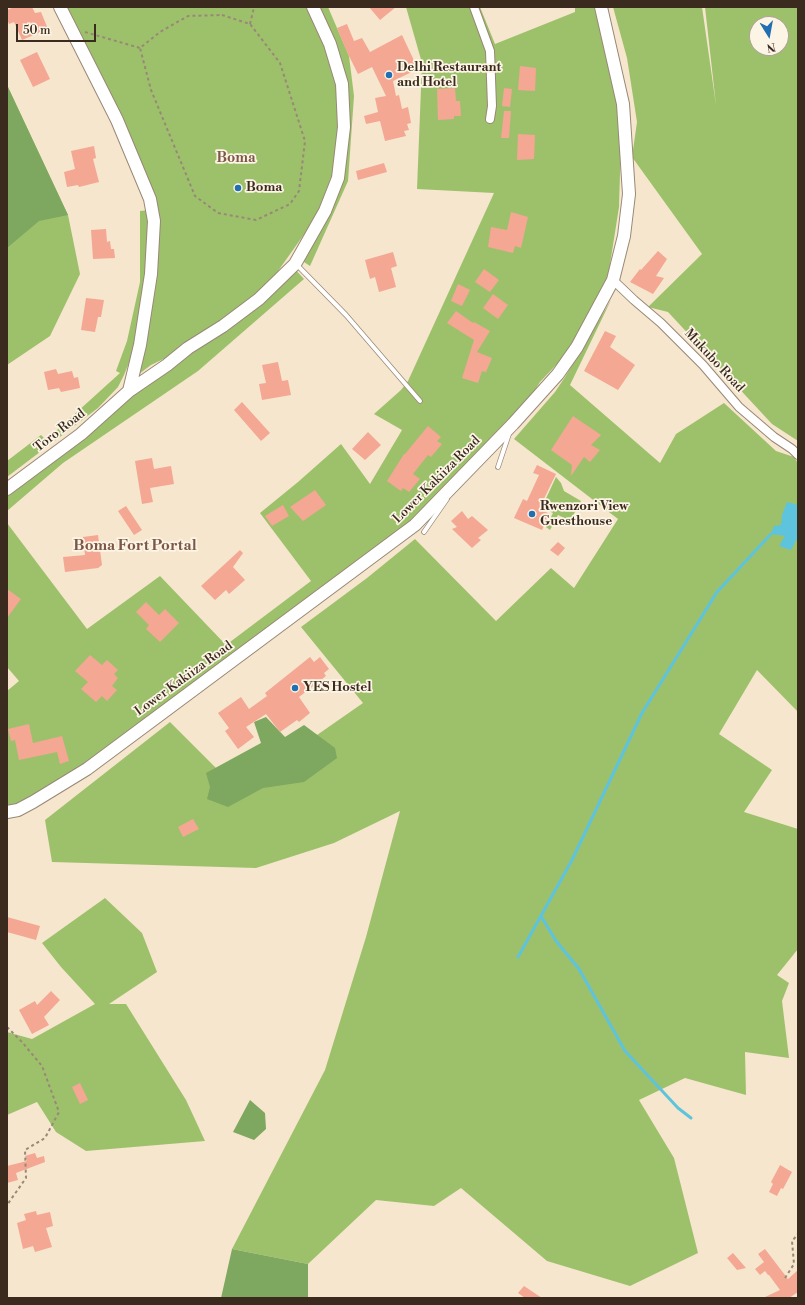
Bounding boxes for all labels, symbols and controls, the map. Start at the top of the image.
scale bar [18,16,98,42]
north arrow [749,16,789,56]
text: 50 m [23,23,51,38]
text: N [765,39,777,54]
place label: Delhi Restaurant and Hotel [397,60,501,91]
marker: Delhi Restaurant and Hotel [384,70,394,80]
district label: Boma [216,151,256,167]
place label: Boma [246,180,282,196]
marker: Boma [233,183,243,193]
street label: Mukubo Road [681,326,747,396]
street label: Toro Road [31,406,89,456]
street label: Lower Kakiiza Road [390,433,484,527]
place label: Rwenzori View Guesthouse [540,499,628,530]
marker: Rwenzori View Guesthouse [527,509,537,519]
district label: Boma Fort Portal [73,537,197,555]
street label: Lower Kakiiza Road [132,638,236,720]
place label: YES Hostel [303,680,371,696]
marker: YES Hostel [290,683,300,693]

